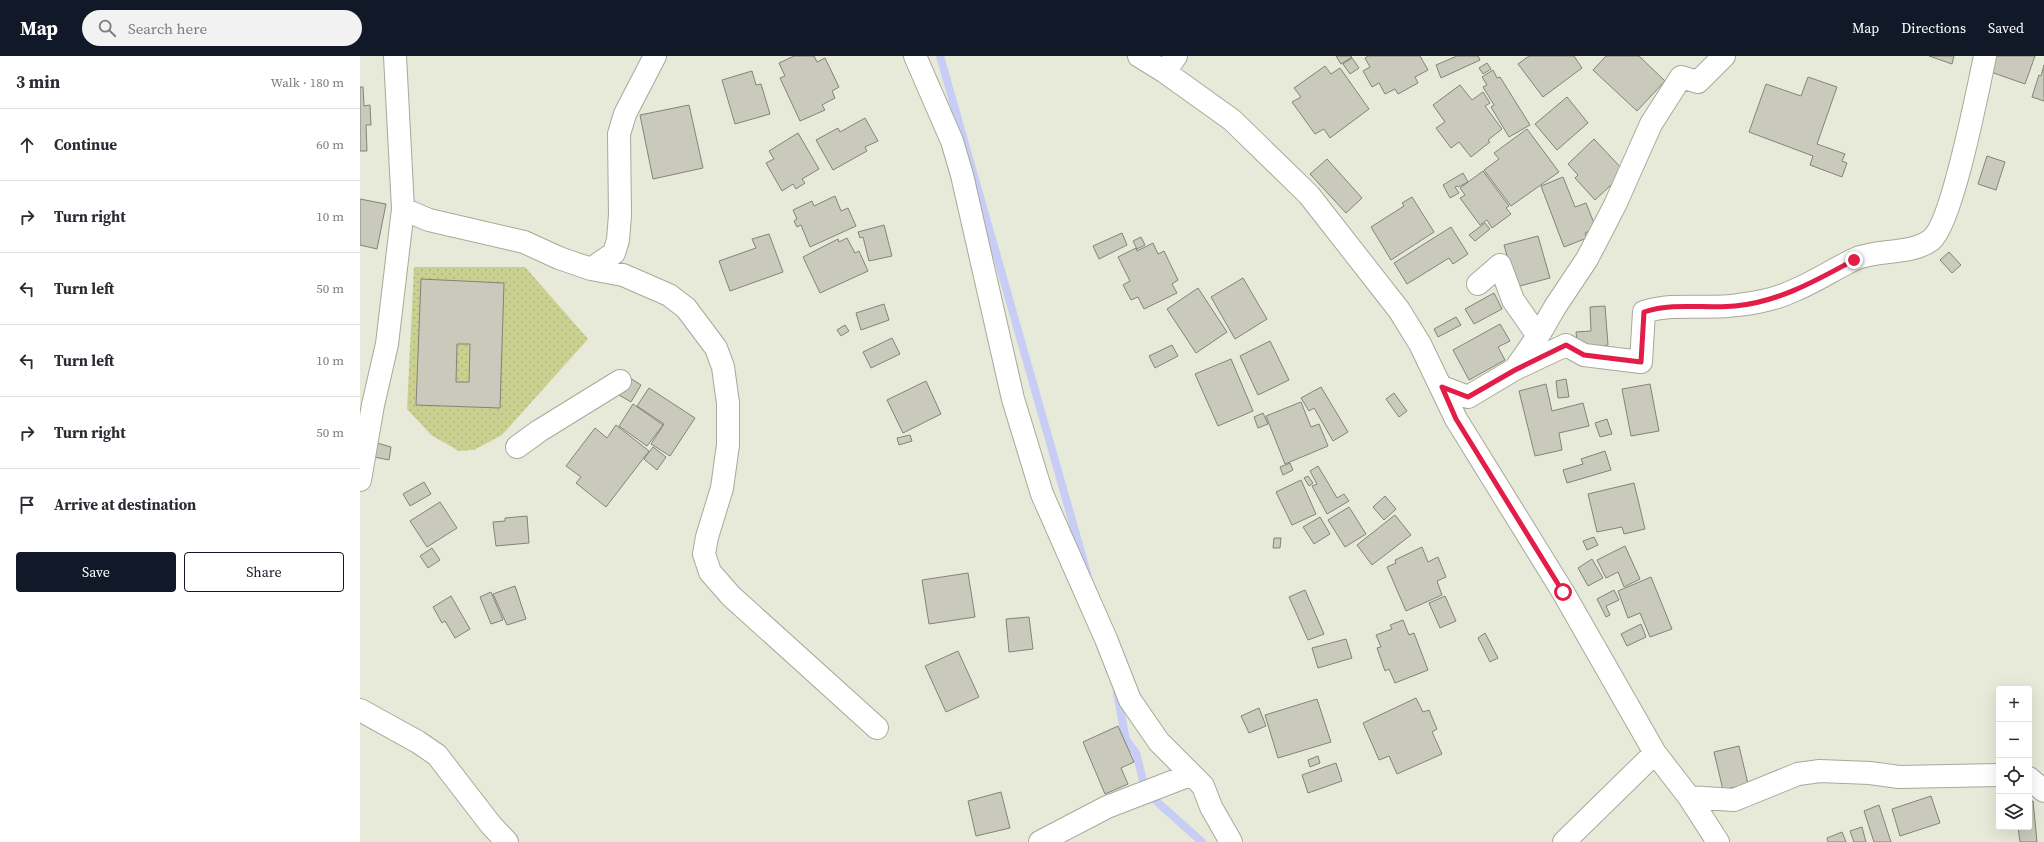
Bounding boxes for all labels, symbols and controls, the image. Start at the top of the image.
search box [82,10,362,46]
text: Map [20,15,58,41]
icon: search [96,17,118,39]
text: Search here [128,18,207,39]
text: Map [1852,18,1879,38]
text: Directions [1901,18,1966,38]
text: Saved [1988,18,2024,38]
text: 3 min [16,70,60,94]
text: Walk · 180 m [271,74,344,91]
icon: ahead [16,134,38,156]
text: Continue [54,134,117,155]
text: 60 m [316,136,344,153]
icon: right [16,206,38,228]
text: Turn right [54,206,126,227]
text: 10 m [316,208,344,225]
route end [1845,251,1863,269]
icon: left [16,278,38,300]
text: Turn left [54,278,114,299]
text: 50 m [316,280,344,297]
icon: left [16,350,38,372]
text: Turn left [54,350,114,371]
text: 10 m [316,352,344,369]
icon: right [16,422,38,444]
text: Turn right [54,422,126,443]
text: 50 m [316,424,344,441]
icon: arrive [16,494,38,516]
text: Arrive at destination [54,494,196,515]
button: Save [16,552,176,592]
button: Share [184,552,344,592]
route start [1554,583,1572,601]
map controls [1996,686,2032,830]
button: + [1996,686,2032,722]
button: − [1996,722,2032,758]
button: locate [1996,758,2032,794]
button: layers [1996,794,2032,830]

